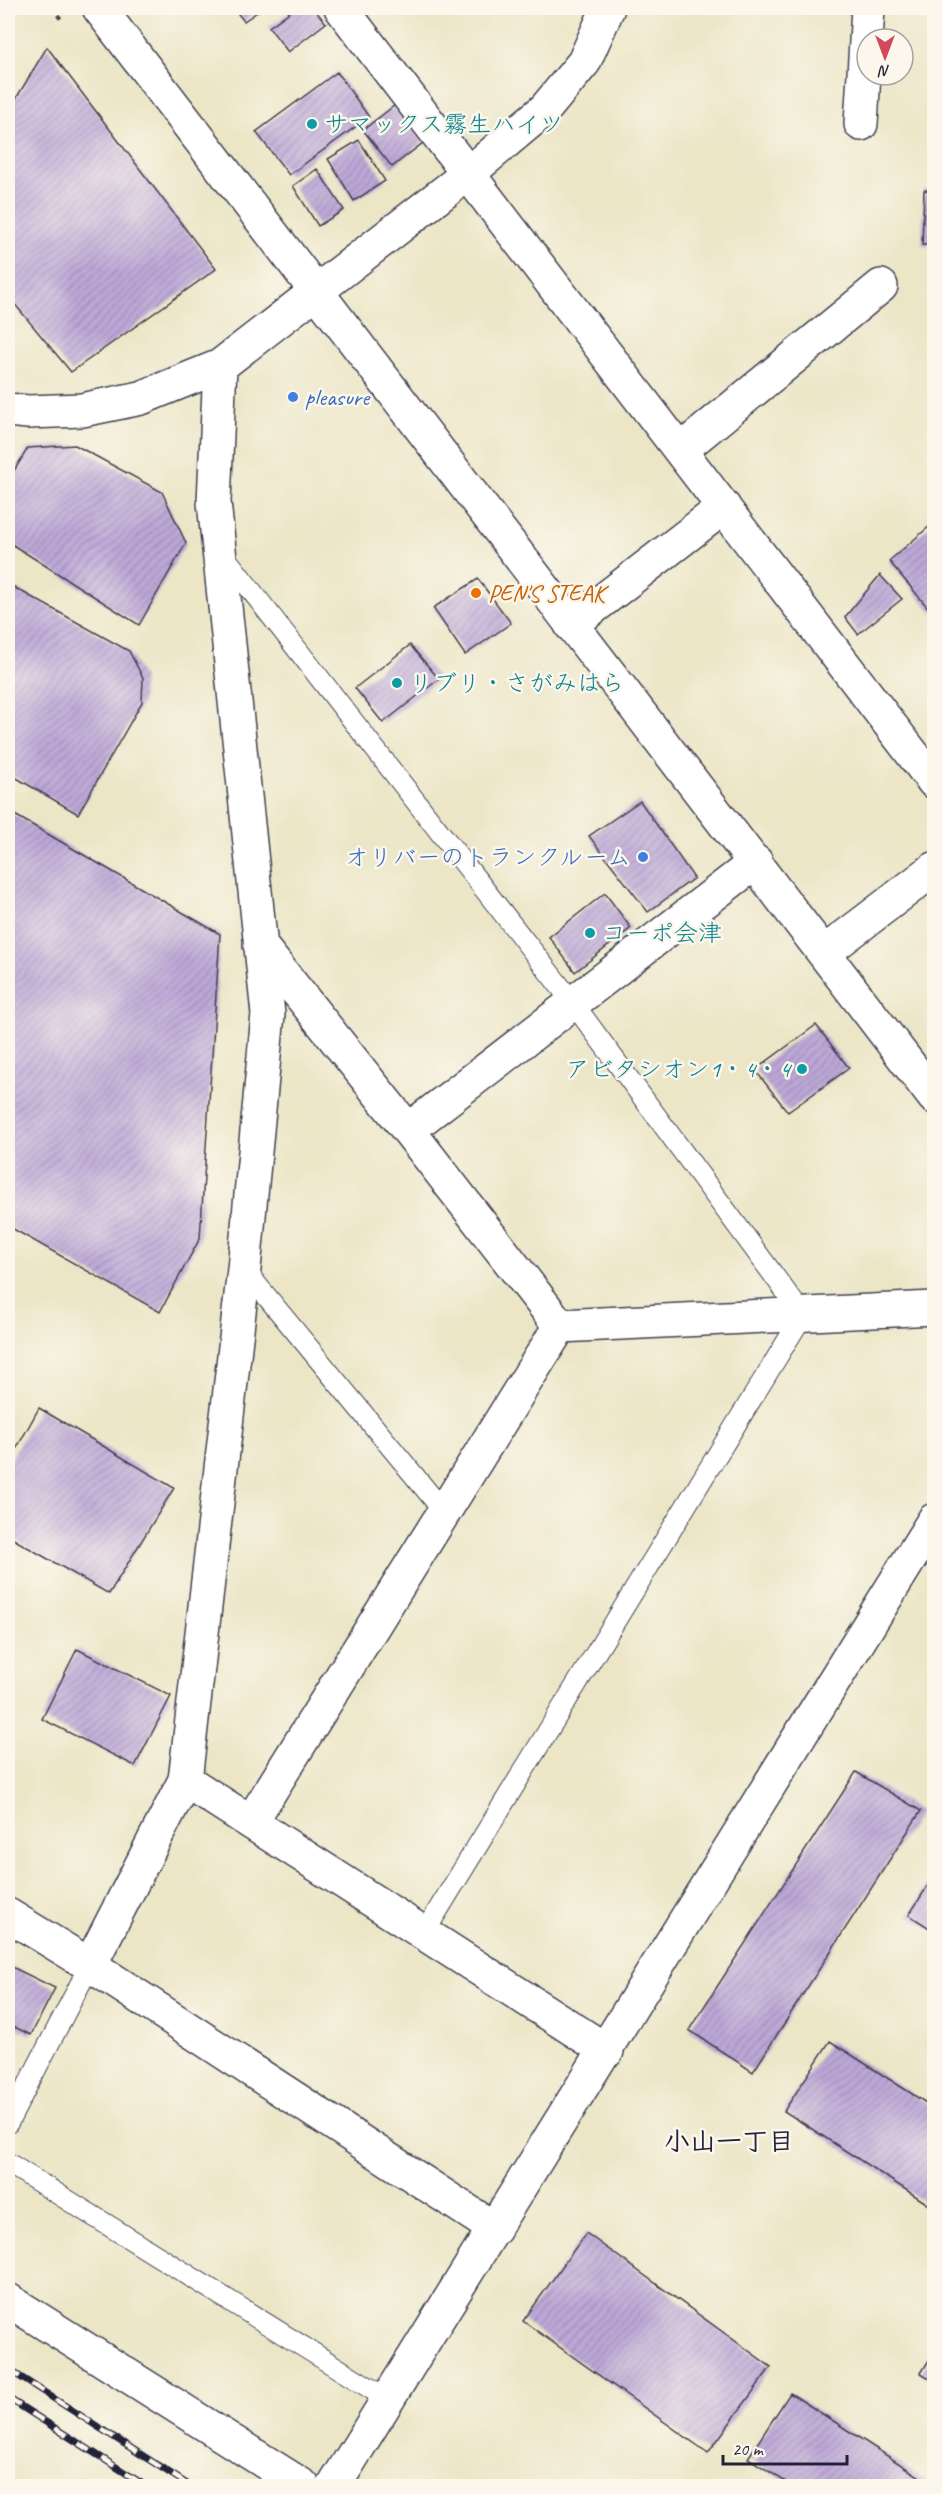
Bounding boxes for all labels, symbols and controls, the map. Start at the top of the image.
north arrow [855,27,915,87]
text: N [877,61,890,81]
place label: サマックス霧生ハイツ [324,109,564,139]
marker: サマックス霧生ハイツ [305,117,319,131]
place label: pleasure [305,382,371,412]
marker: pleasure [286,390,300,404]
place label: PEN'S STEAK [488,578,610,608]
marker: PEN'S STEAK [469,586,483,600]
place label: リブリ・さがみはら [409,668,625,698]
marker: リブリ・さがみはら [390,676,404,690]
place label: オリバーのトランクルーム [344,842,631,872]
marker: オリバーのトランクルーム [636,850,650,864]
place label: コーポ会津 [602,918,722,948]
marker: コーポ会津 [583,926,597,940]
place label: アビタシオン1・4・4 [566,1054,792,1084]
marker: アビタシオン1・4・4 [795,1062,809,1076]
district label: 小山一丁目 [664,2125,794,2158]
scale bar [723,2428,848,2466]
text: 20 m [732,2438,765,2460]

